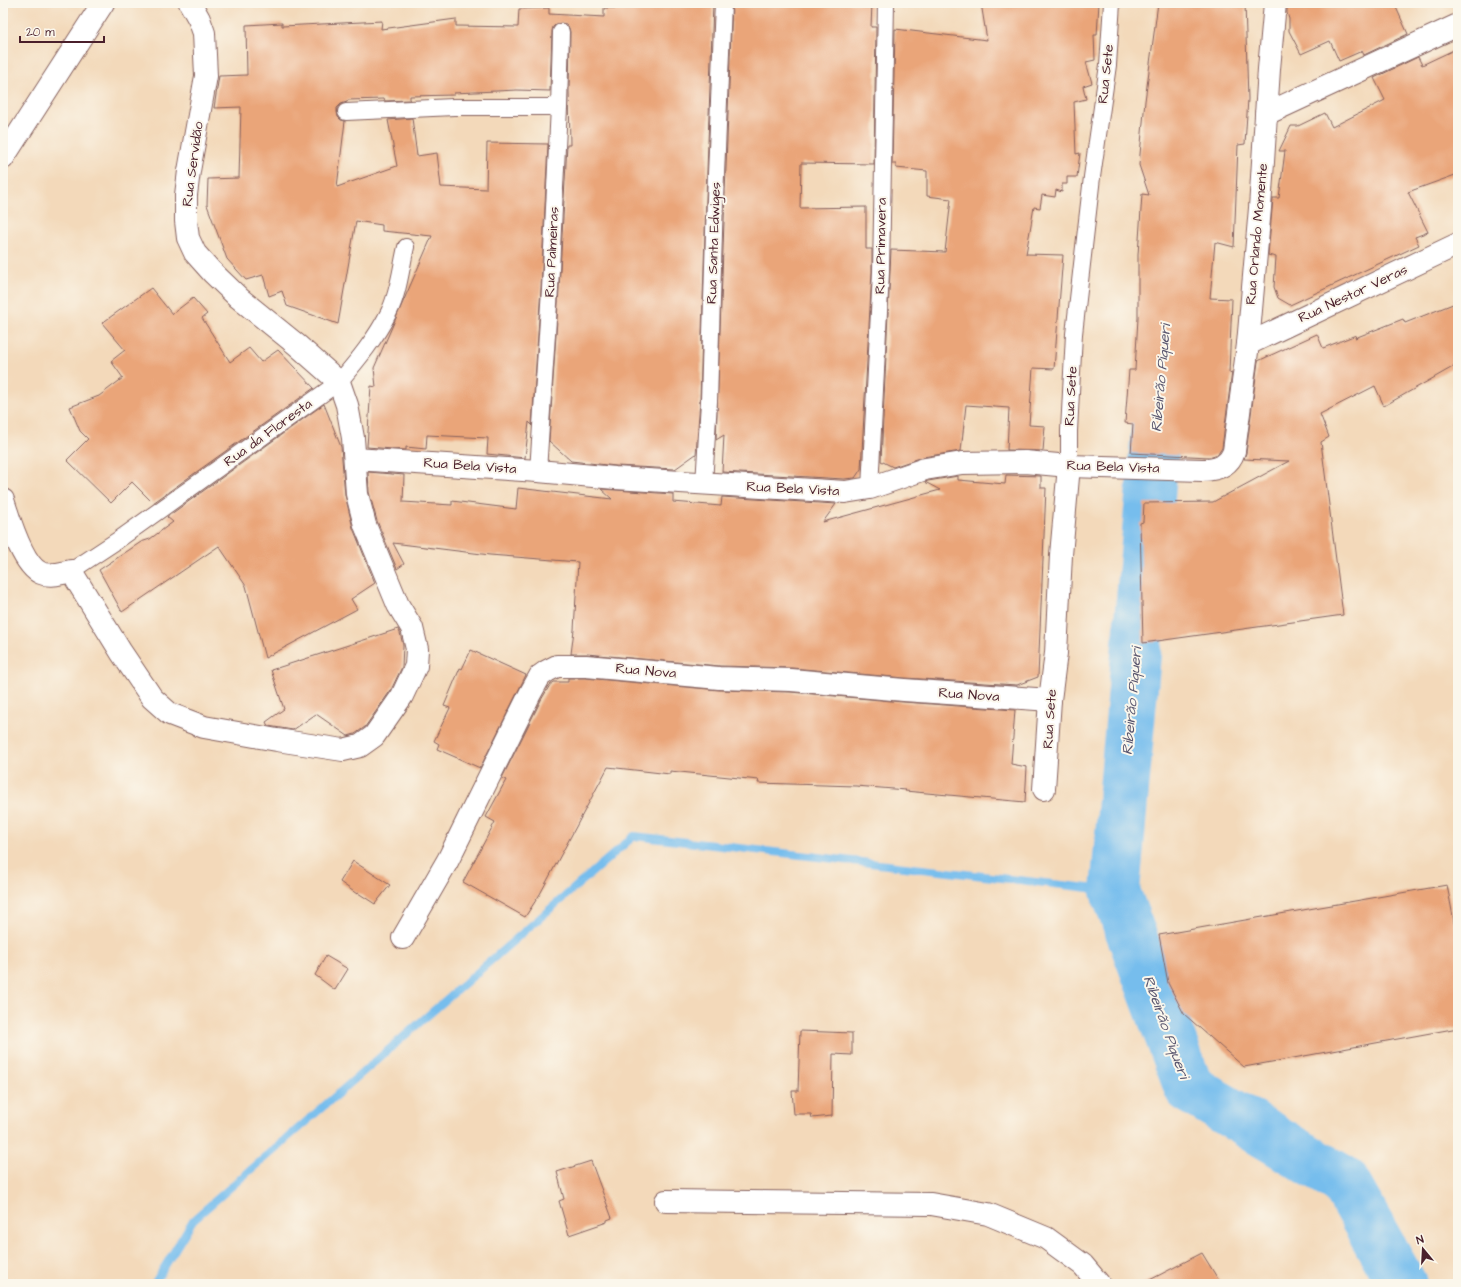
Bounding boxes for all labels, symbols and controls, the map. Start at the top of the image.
scale bar [20,18,104,44]
text: 20 m [26,24,55,41]
street label: Rua Sete [1093,43,1119,105]
street label: Rua Servidão [177,120,209,208]
street label: Rua Orlando Momente [1241,162,1273,306]
street label: Rua Santa Edwiges [702,182,726,304]
street label: Rua Primavera [870,198,892,294]
street label: Rua Palmeiras [540,206,564,298]
street label: Rua Nestor Veras [1295,260,1411,328]
water label: Ribeirão Piqueri [1146,322,1176,433]
street label: Rua Sete [1059,365,1083,426]
street label: Rua da Floresta [220,394,316,472]
street label: Rua Bela Vista [423,453,517,479]
street label: Rua Bela Vista [1066,455,1160,479]
street label: Rua Bela Vista [746,477,840,501]
water label: Ribeirão Piqueri [1117,645,1147,756]
street label: Rua Nova [615,658,677,684]
street label: Rua Nova [938,683,1000,707]
street label: Rua Sete [1038,688,1062,749]
water label: Ribeirão Piqueri [1138,973,1195,1083]
north arrow [1403,1229,1443,1269]
text: N [1414,1232,1426,1248]

